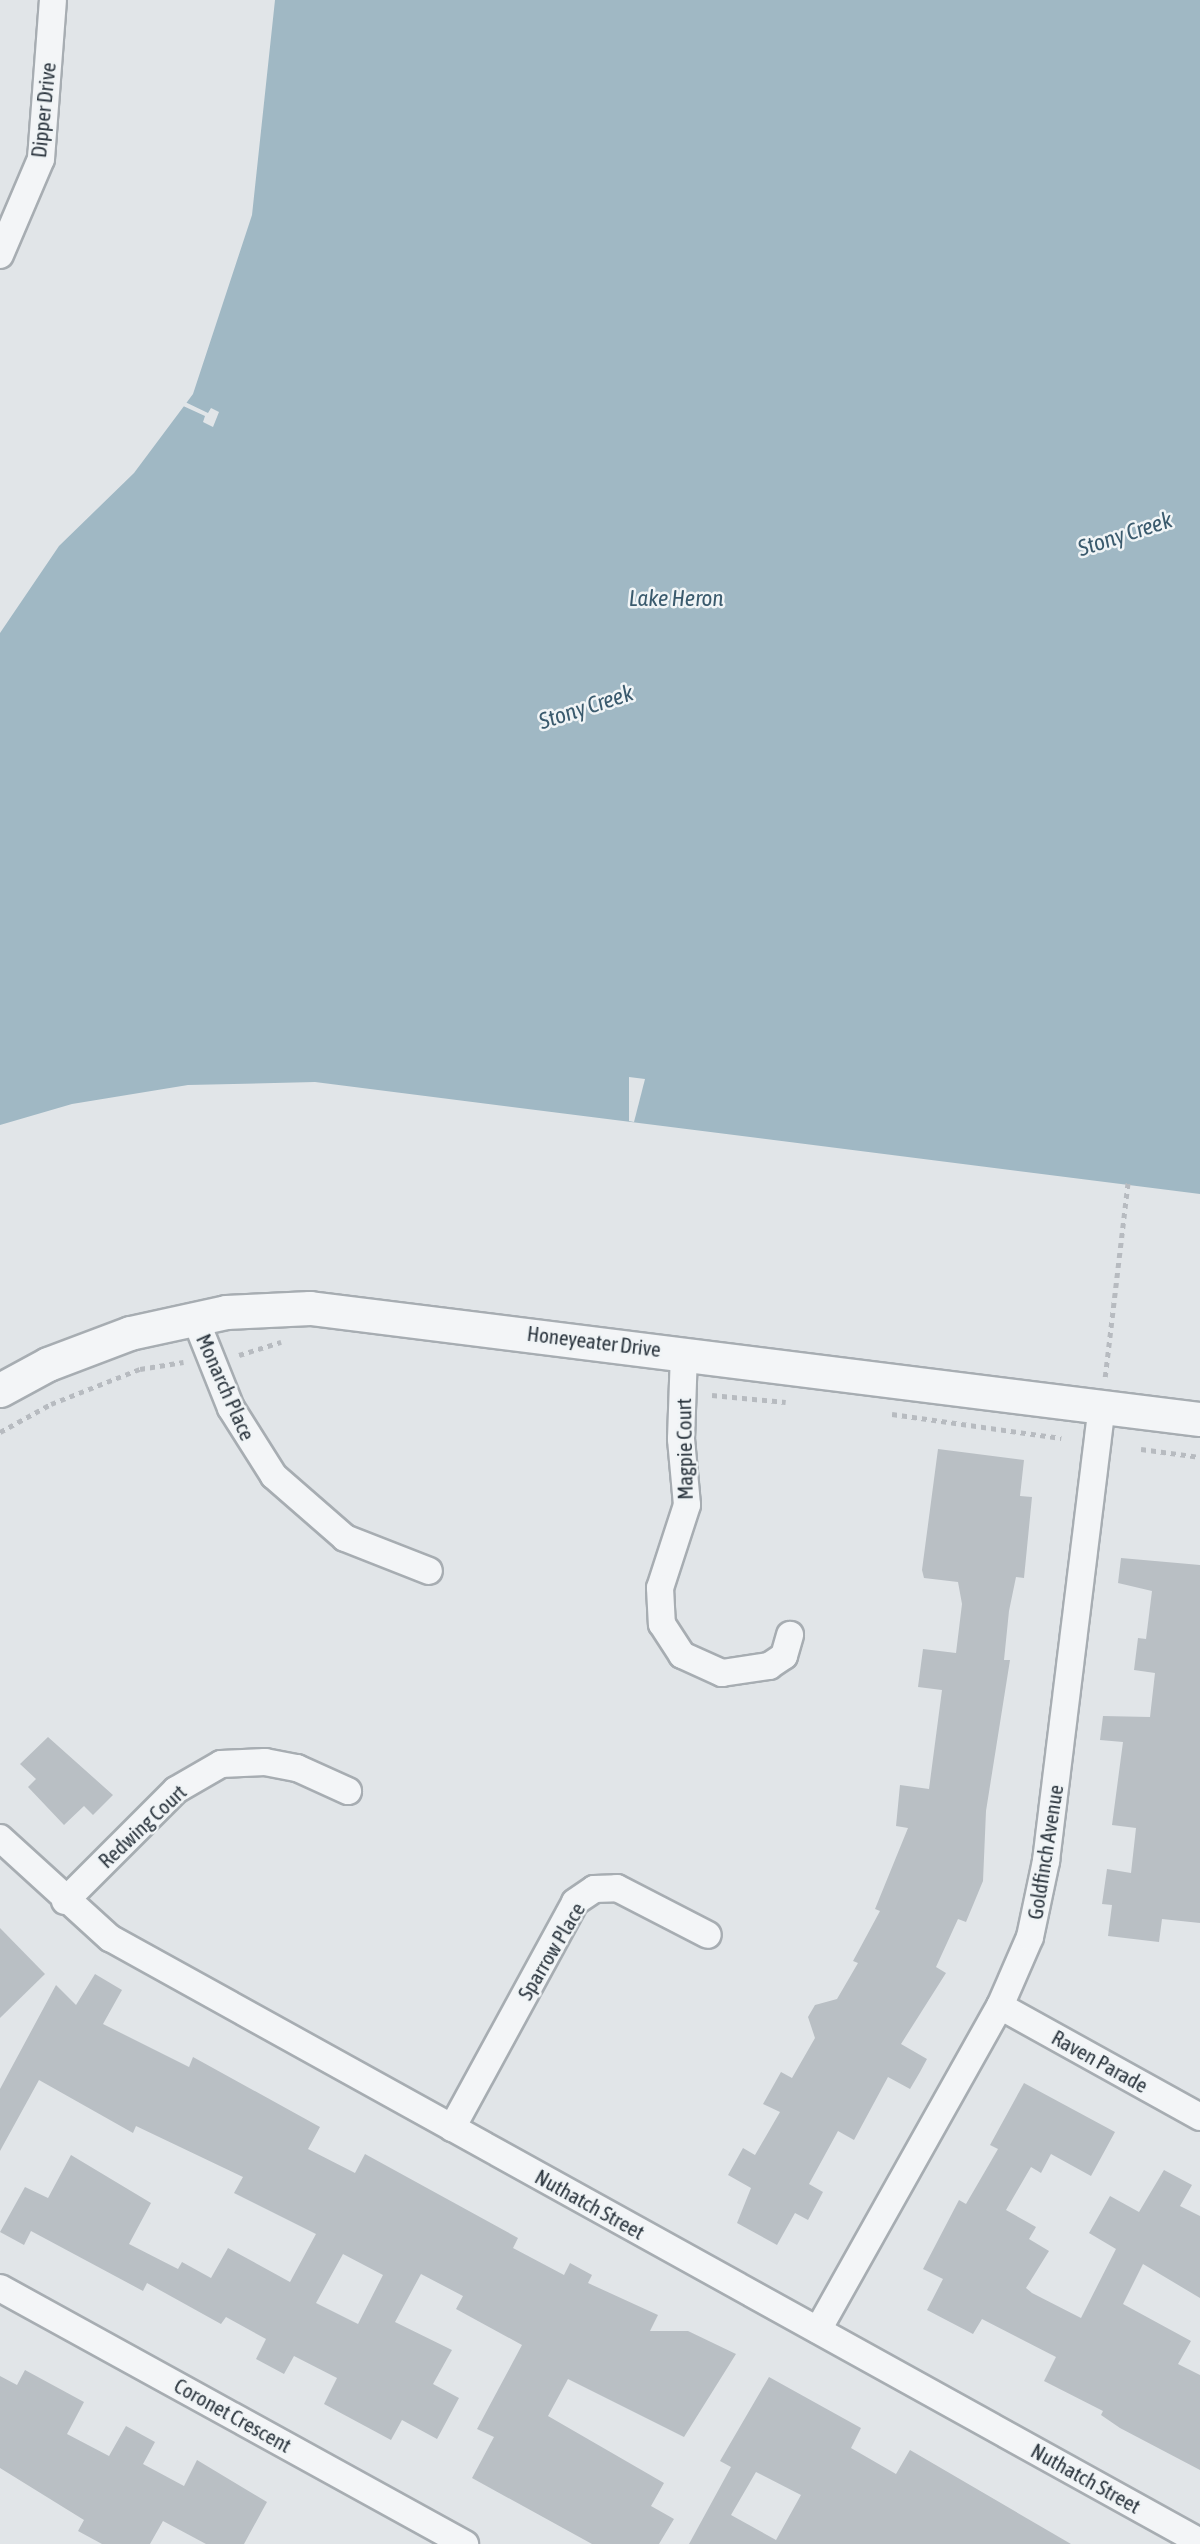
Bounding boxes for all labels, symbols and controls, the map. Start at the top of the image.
street label: Dipper Drive [25,61,61,159]
water label: Stony Creek [1074,506,1176,562]
water label: Lake Heron [629,584,723,612]
water label: Stony Creek [535,679,637,735]
street label: Honeyeater Drive [526,1320,662,1362]
street label: Monarch Place [191,1330,261,1444]
street label: Magpie Court [671,1398,697,1500]
street label: Redwing Court [93,1779,191,1873]
street label: Goldfinch Avenue [1022,1783,1068,1921]
street label: Sparrow Place [512,1898,590,2004]
street label: Raven Parade [1048,2024,1152,2098]
street label: Nuthatch Street [531,2164,649,2244]
street label: Coronet Crescent [170,2372,296,2458]
street label: Nuthatch Street [1027,2438,1145,2518]

